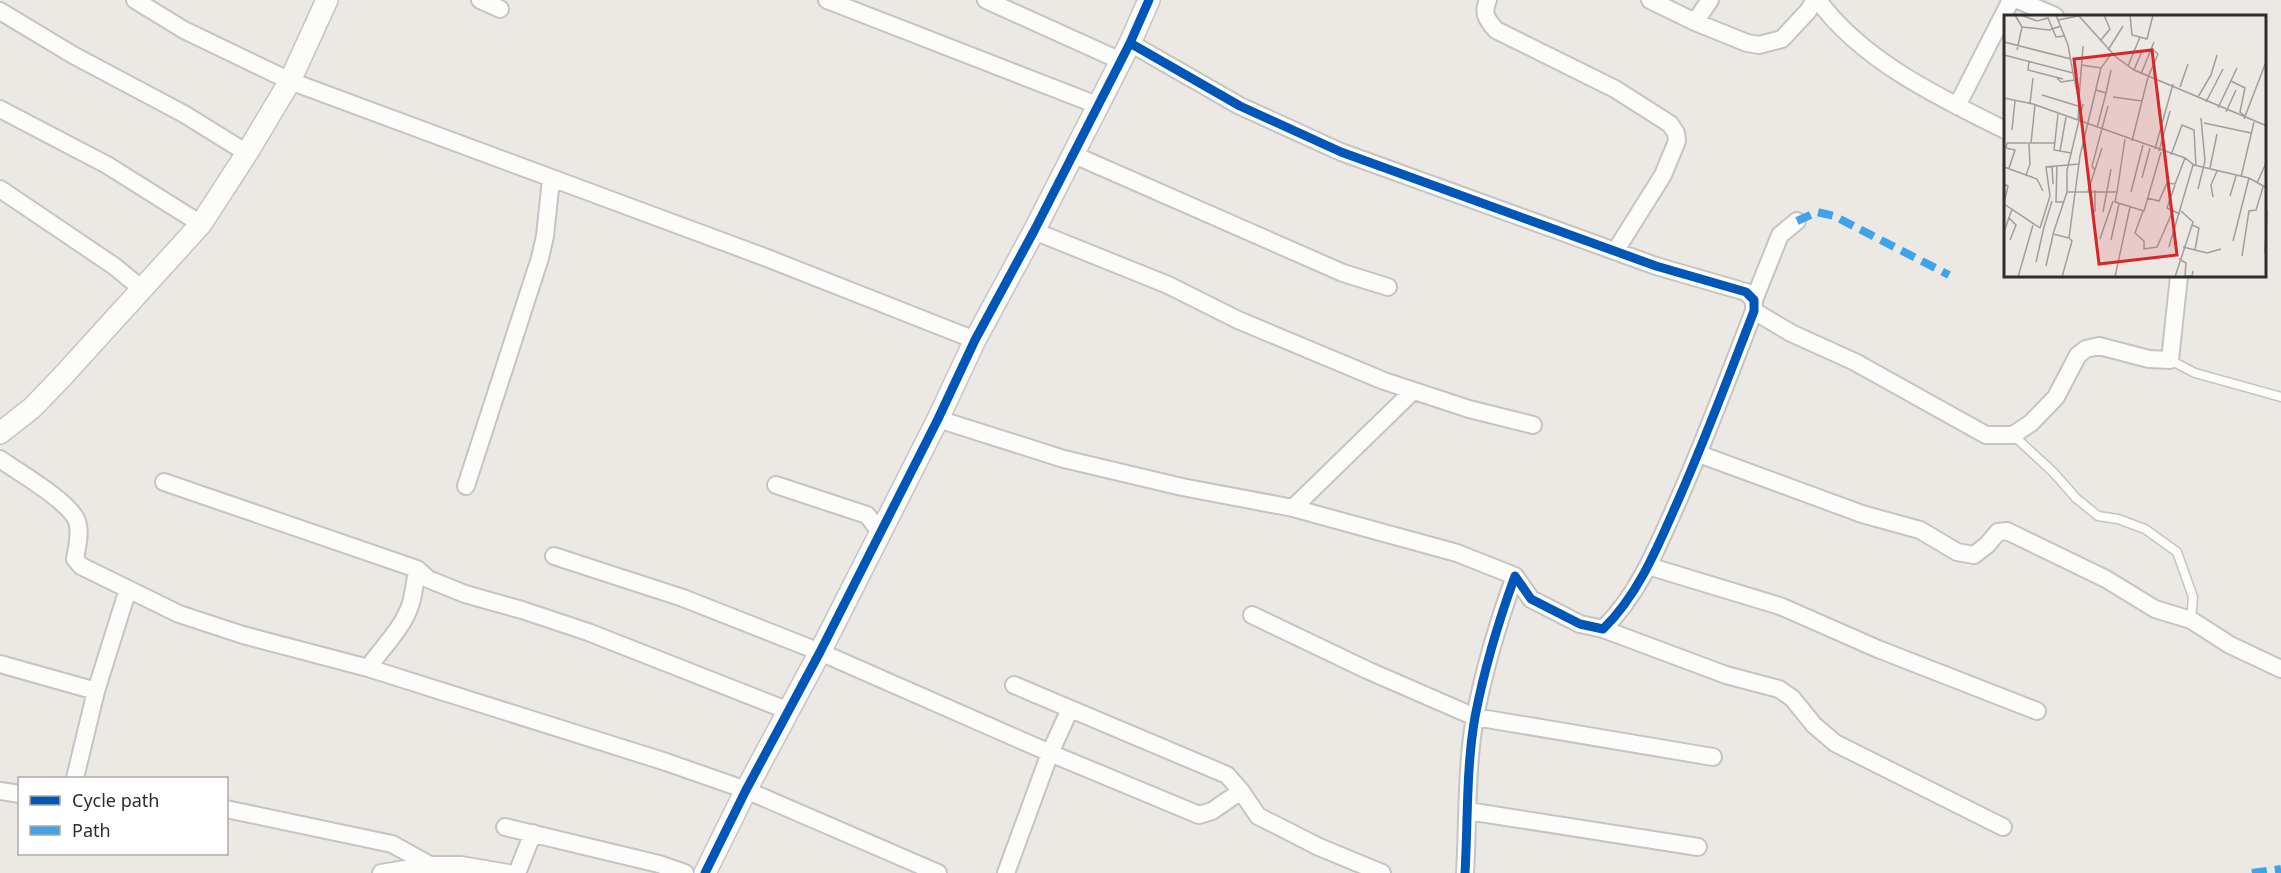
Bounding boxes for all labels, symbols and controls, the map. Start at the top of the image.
inset map [2004,15,2266,278]
legend [18,777,228,855]
text: Cycle path [72,788,159,812]
text: Path [72,818,111,842]

